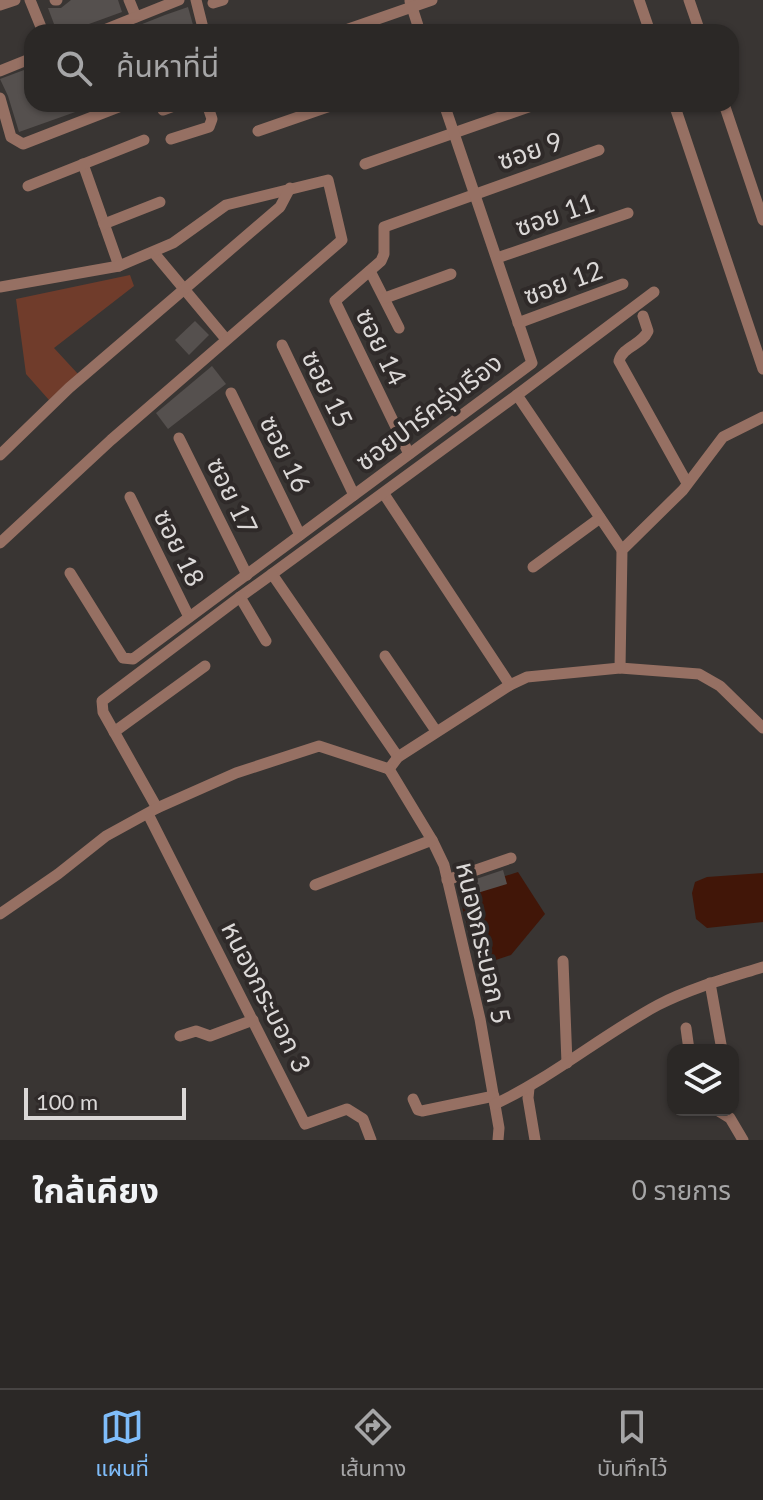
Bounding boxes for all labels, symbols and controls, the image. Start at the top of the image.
search box [24,24,739,112]
icon: search [52,46,96,90]
text: ค้นหาที่นี่ [116,47,219,83]
street label: ซอย 9 [493,124,566,176]
street label: ซอย 11 [511,186,598,242]
street label: ซอย 12 [519,253,606,311]
street label: ซอย 14 [350,303,414,390]
street label: ซอย 15 [296,345,360,432]
street label: ซอยปาร์ครุ่งเรือง [349,346,509,478]
street label: ซอย 16 [254,410,318,497]
street label: ซอย 17 [201,452,265,539]
street label: ซอย 18 [148,504,212,591]
street label: หนองกระบอก 5 [450,859,518,1027]
street label: หนองกระบอก 3 [215,916,319,1077]
map controls [667,1044,739,1116]
button: layers [667,1044,739,1116]
scale bar [24,1084,186,1120]
text: 100 m [36,1088,98,1115]
text: ใกล้เคียง [32,1169,159,1210]
text: 0 รายการ [632,1174,731,1206]
tab: แผนที่ [95,1405,149,1486]
tab: เส้นทาง [340,1405,406,1486]
tab: บันทึกไว้ [597,1405,668,1486]

